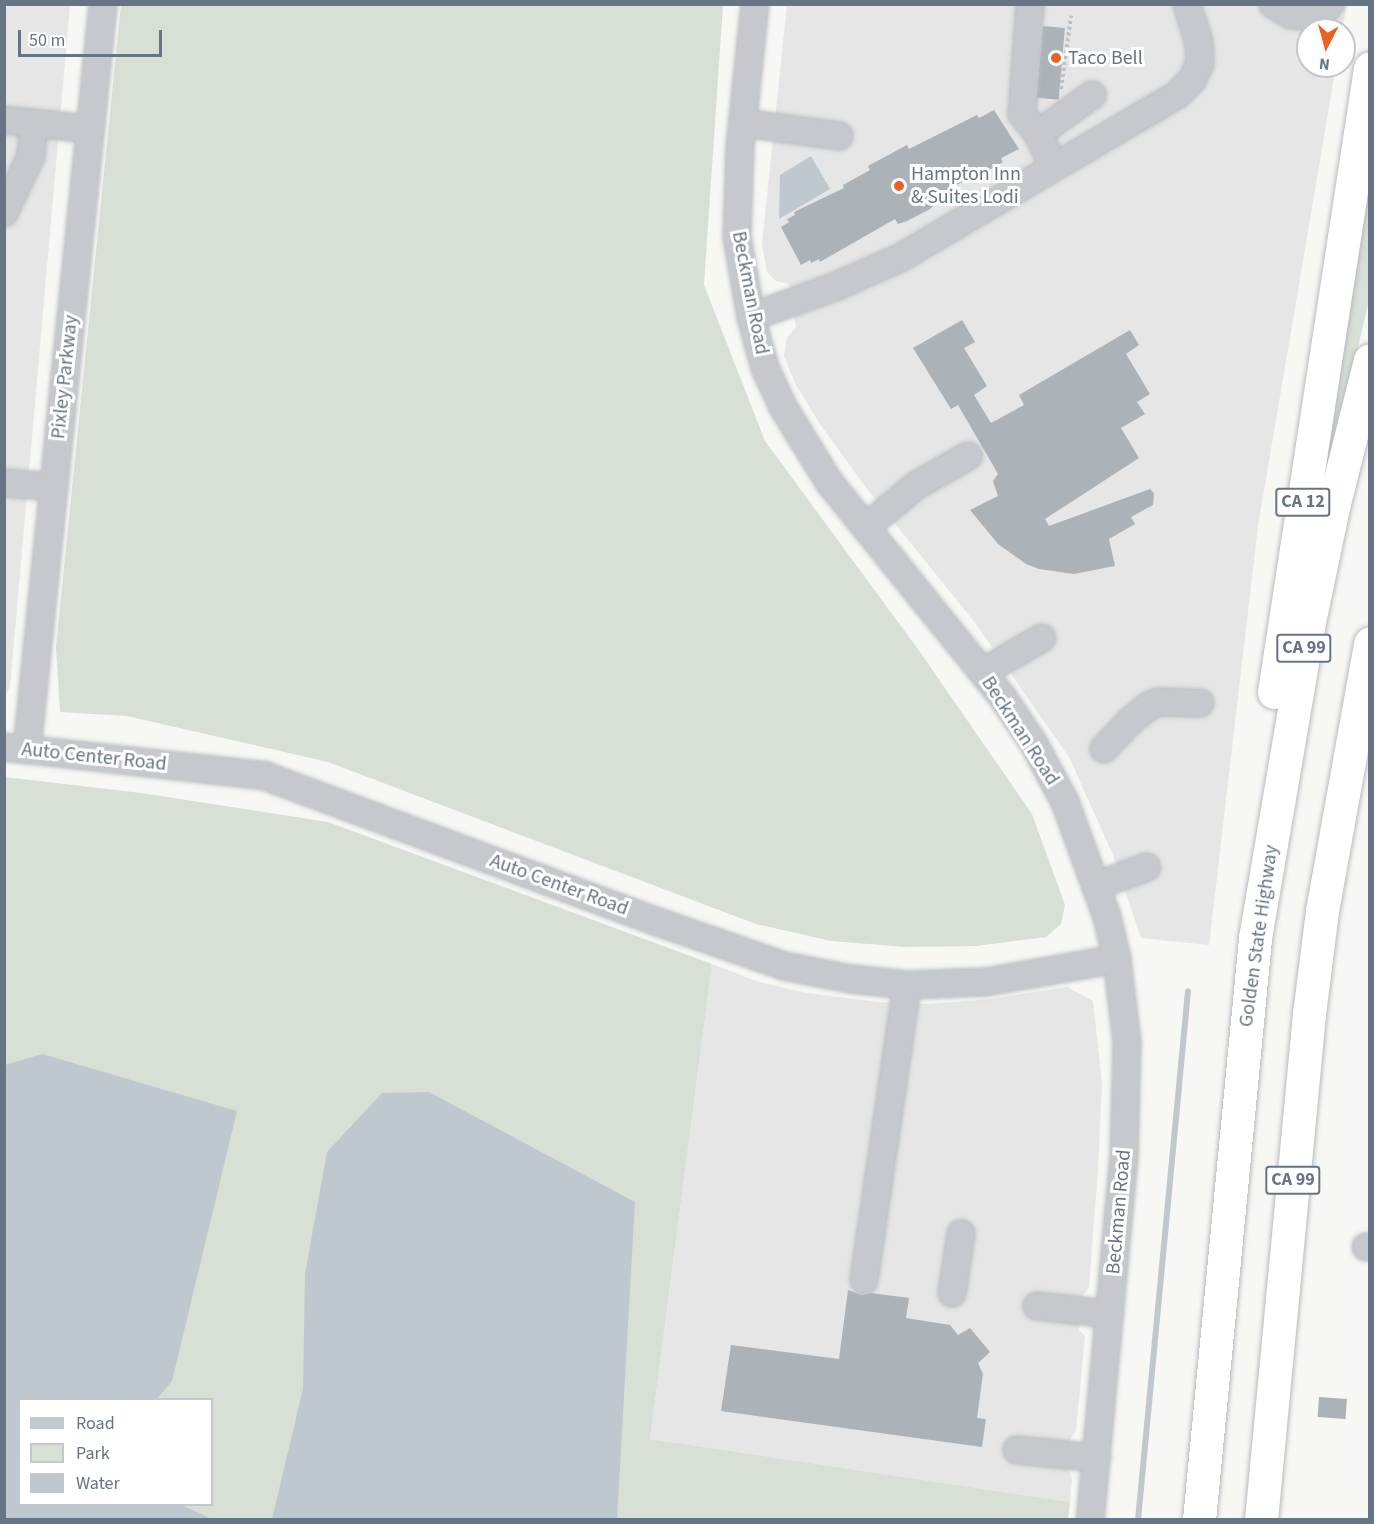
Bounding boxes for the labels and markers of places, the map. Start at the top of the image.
place label: Taco Bell [1068,46,1143,70]
marker: Taco Bell [1049,51,1063,65]
place label: Hampton Inn & Suites Lodi [911,162,1021,209]
marker: Hampton Inn & Suites Lodi [892,179,906,193]

